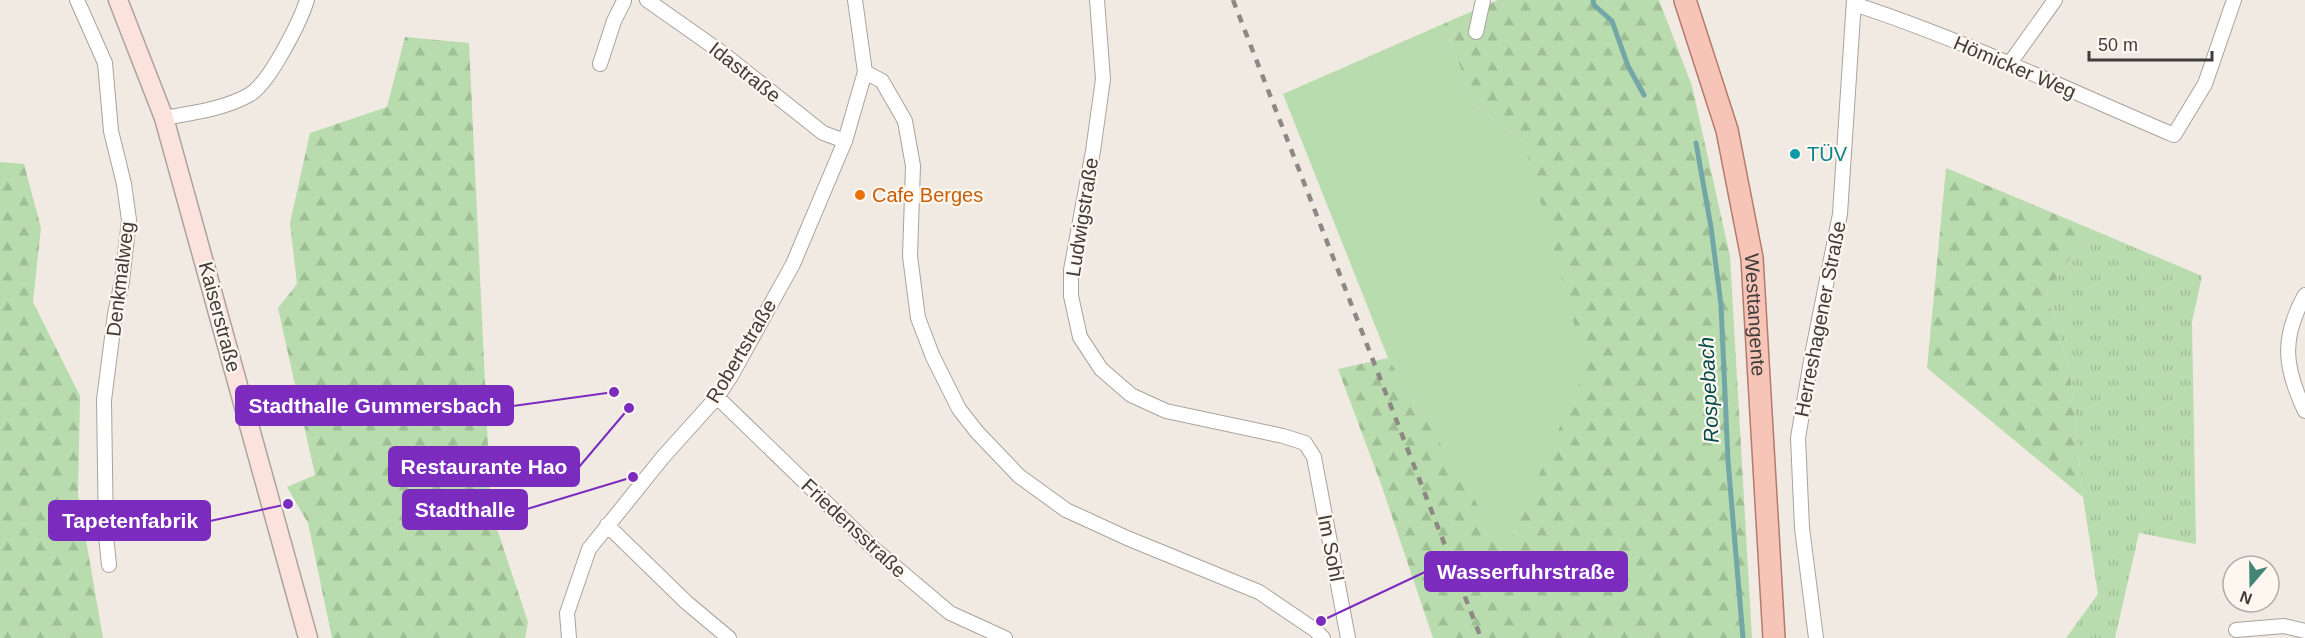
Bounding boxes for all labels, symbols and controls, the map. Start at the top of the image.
scale bar [2089,24,2212,62]
street label: Hömicker Weg [1951,31,2079,103]
text: 50 m [2098,35,2138,55]
street label: Idastraße [705,37,785,107]
place label: TÜV [1807,143,1848,165]
marker: TÜV [1788,147,1802,161]
street label: Ludwigstraße [1062,156,1102,278]
place label: Cafe Berges [872,184,983,206]
marker: Cafe Berges [853,188,867,202]
street label: Herreshagener Straße [1790,219,1850,419]
street label: Denkmalweg [102,220,138,338]
street label: Westtangente [1741,253,1770,377]
street label: Kaiserstraße [195,259,245,375]
street label: Robertstraße [702,295,780,407]
water label: Rospebach [1694,336,1723,444]
callout: Stadthalle Gummersbach [236,386,513,425]
text: Stadthalle Gummersbach [248,394,502,417]
callout: Restaurante Hao [389,447,579,486]
text: Restaurante Hao [401,455,567,478]
street label: Friedensstraße [797,474,911,582]
callout: Stadthalle [403,490,527,529]
text: Stadthalle [415,498,515,521]
callout: Tapetenfabrik [49,501,210,540]
text: Tapetenfabrik [62,509,198,532]
street label: Im Sohl [1314,513,1348,583]
callout: Wasserfuhrstraße [1425,552,1627,591]
north arrow [2221,554,2281,614]
text: Wasserfuhrstraße [1437,560,1615,583]
text: N [2238,588,2254,608]

